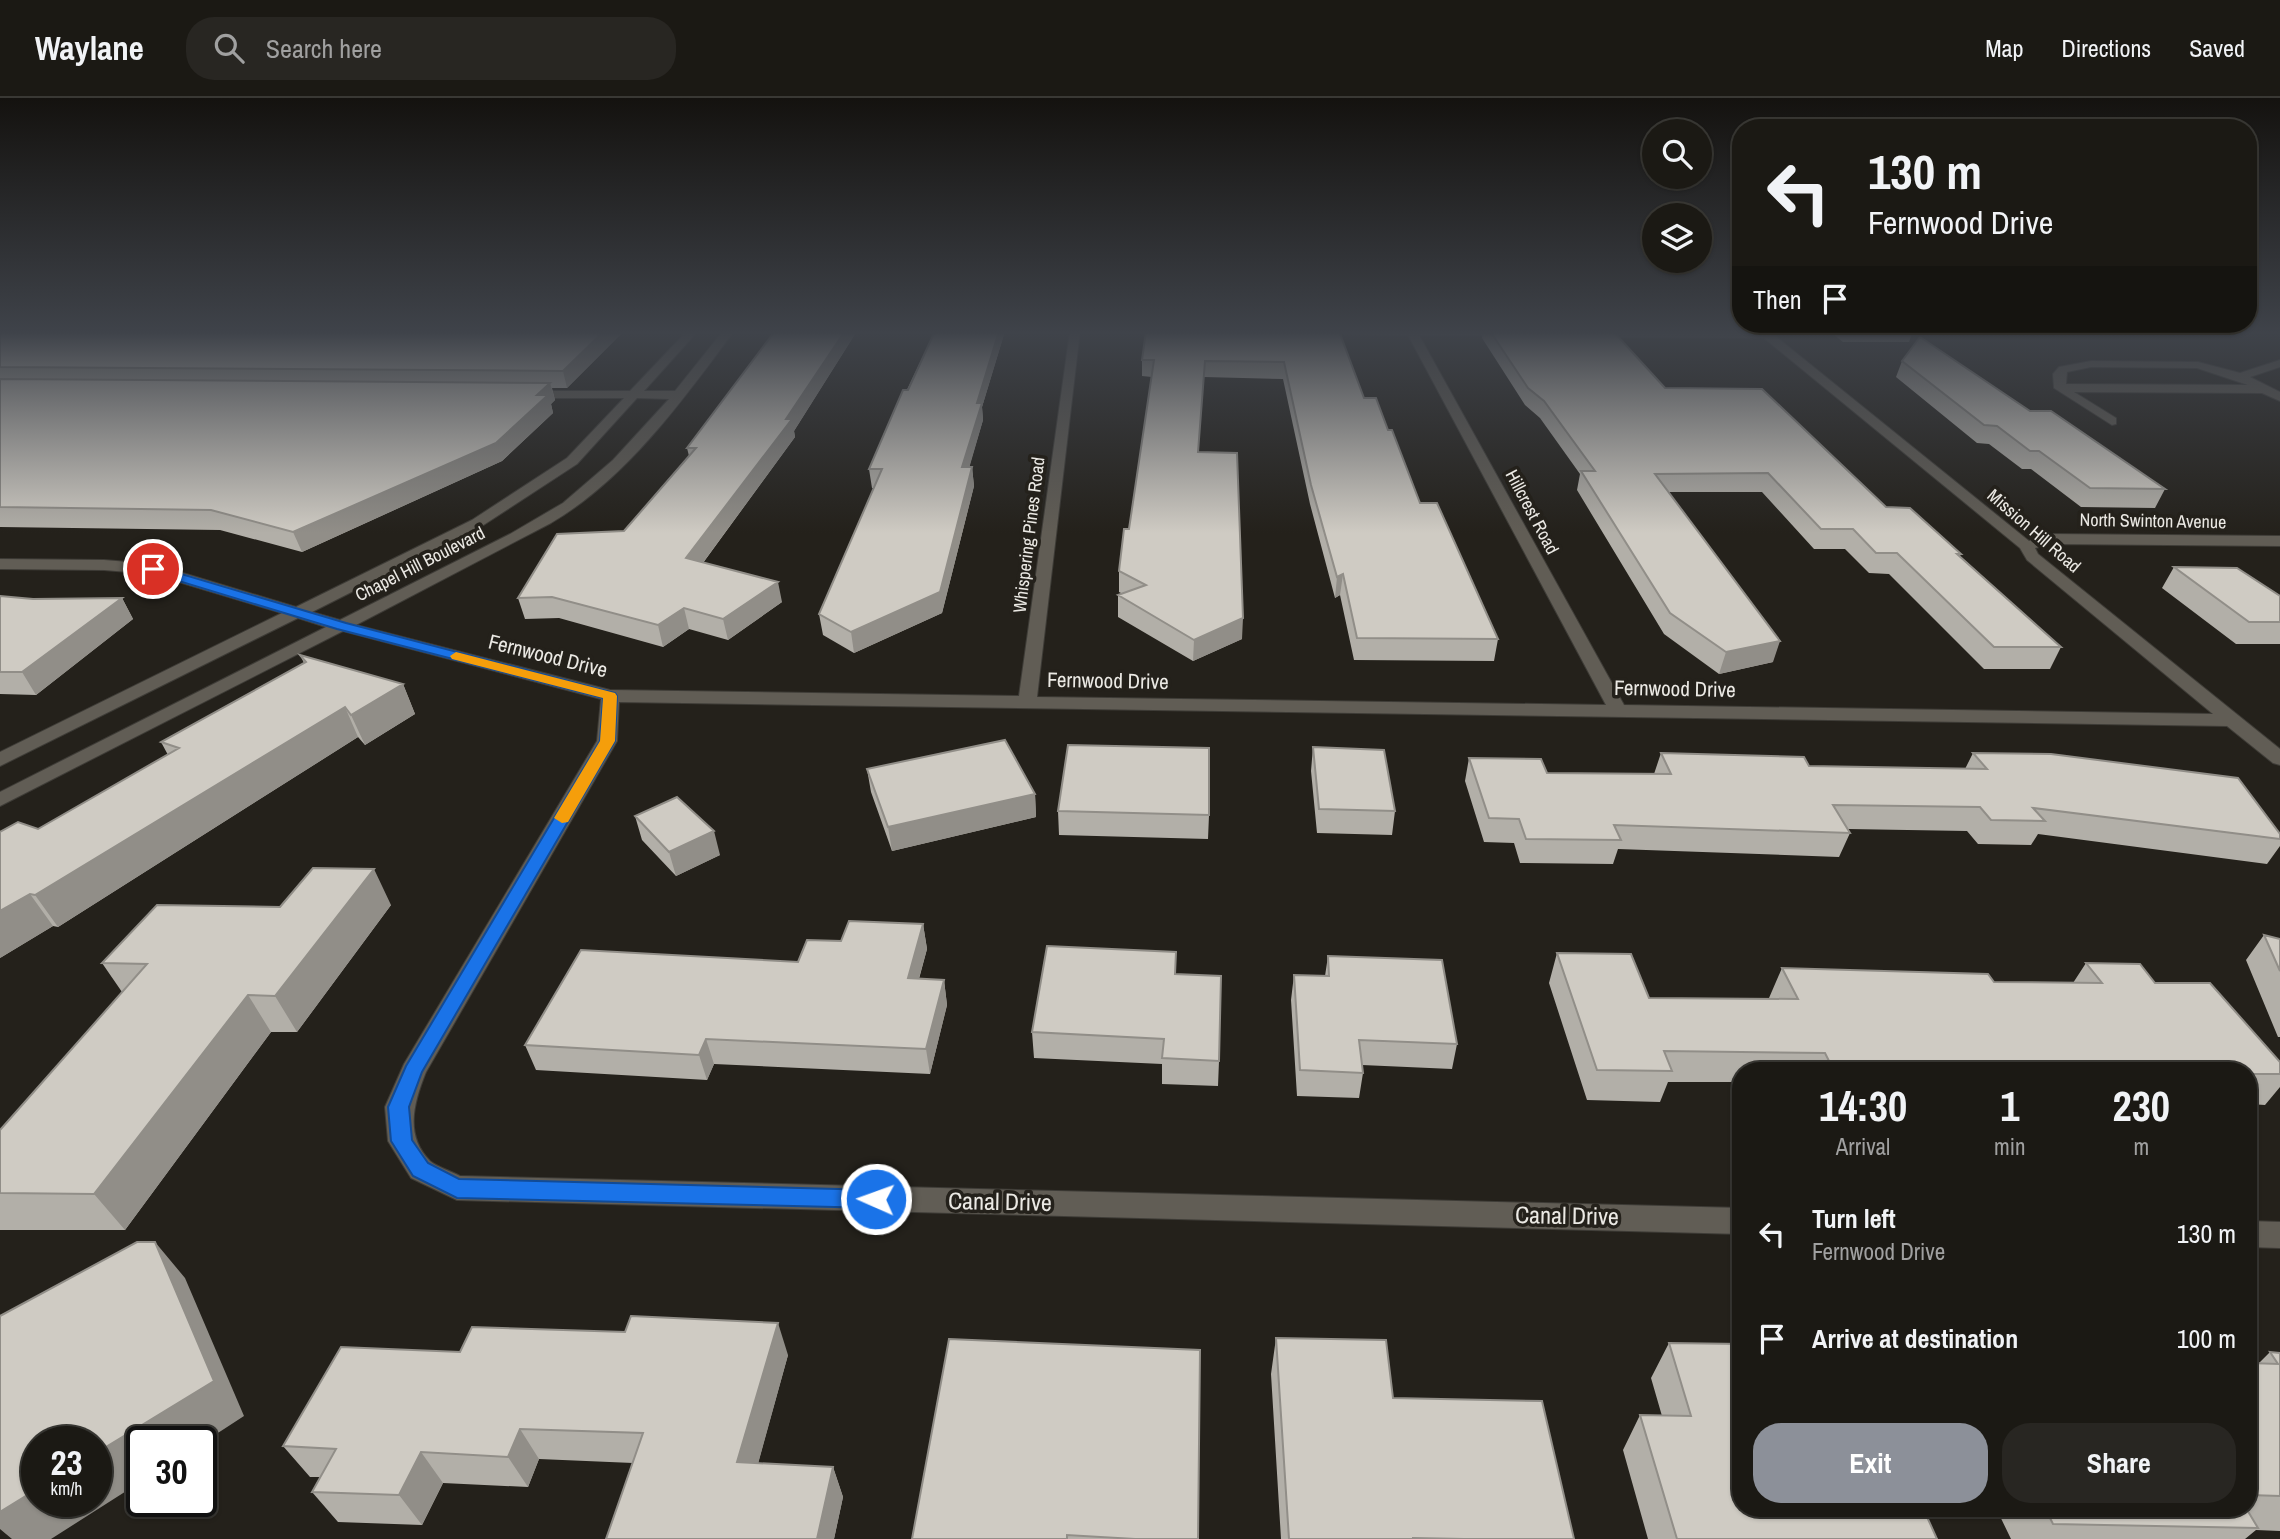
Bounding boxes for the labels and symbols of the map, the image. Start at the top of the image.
street label: Whispering Pines Road [1007,456,1050,614]
street label: Hillcrest Road [1500,465,1565,559]
street label: Mission Hill Road [1982,483,2086,578]
street label: North Swinton Avenue [2079,507,2227,534]
street label: Chapel Hill Boulevard [351,520,489,607]
pin [123,539,183,599]
street label: Fernwood Drive [486,627,611,684]
street label: Fernwood Drive [1047,665,1169,696]
street label: Fernwood Drive [1614,673,1736,704]
position arrow [839,1162,913,1236]
street label: Canal Drive [948,1184,1052,1218]
street label: Canal Drive [1515,1198,1619,1232]
speed limit sign: 30 [126,1426,217,1517]

